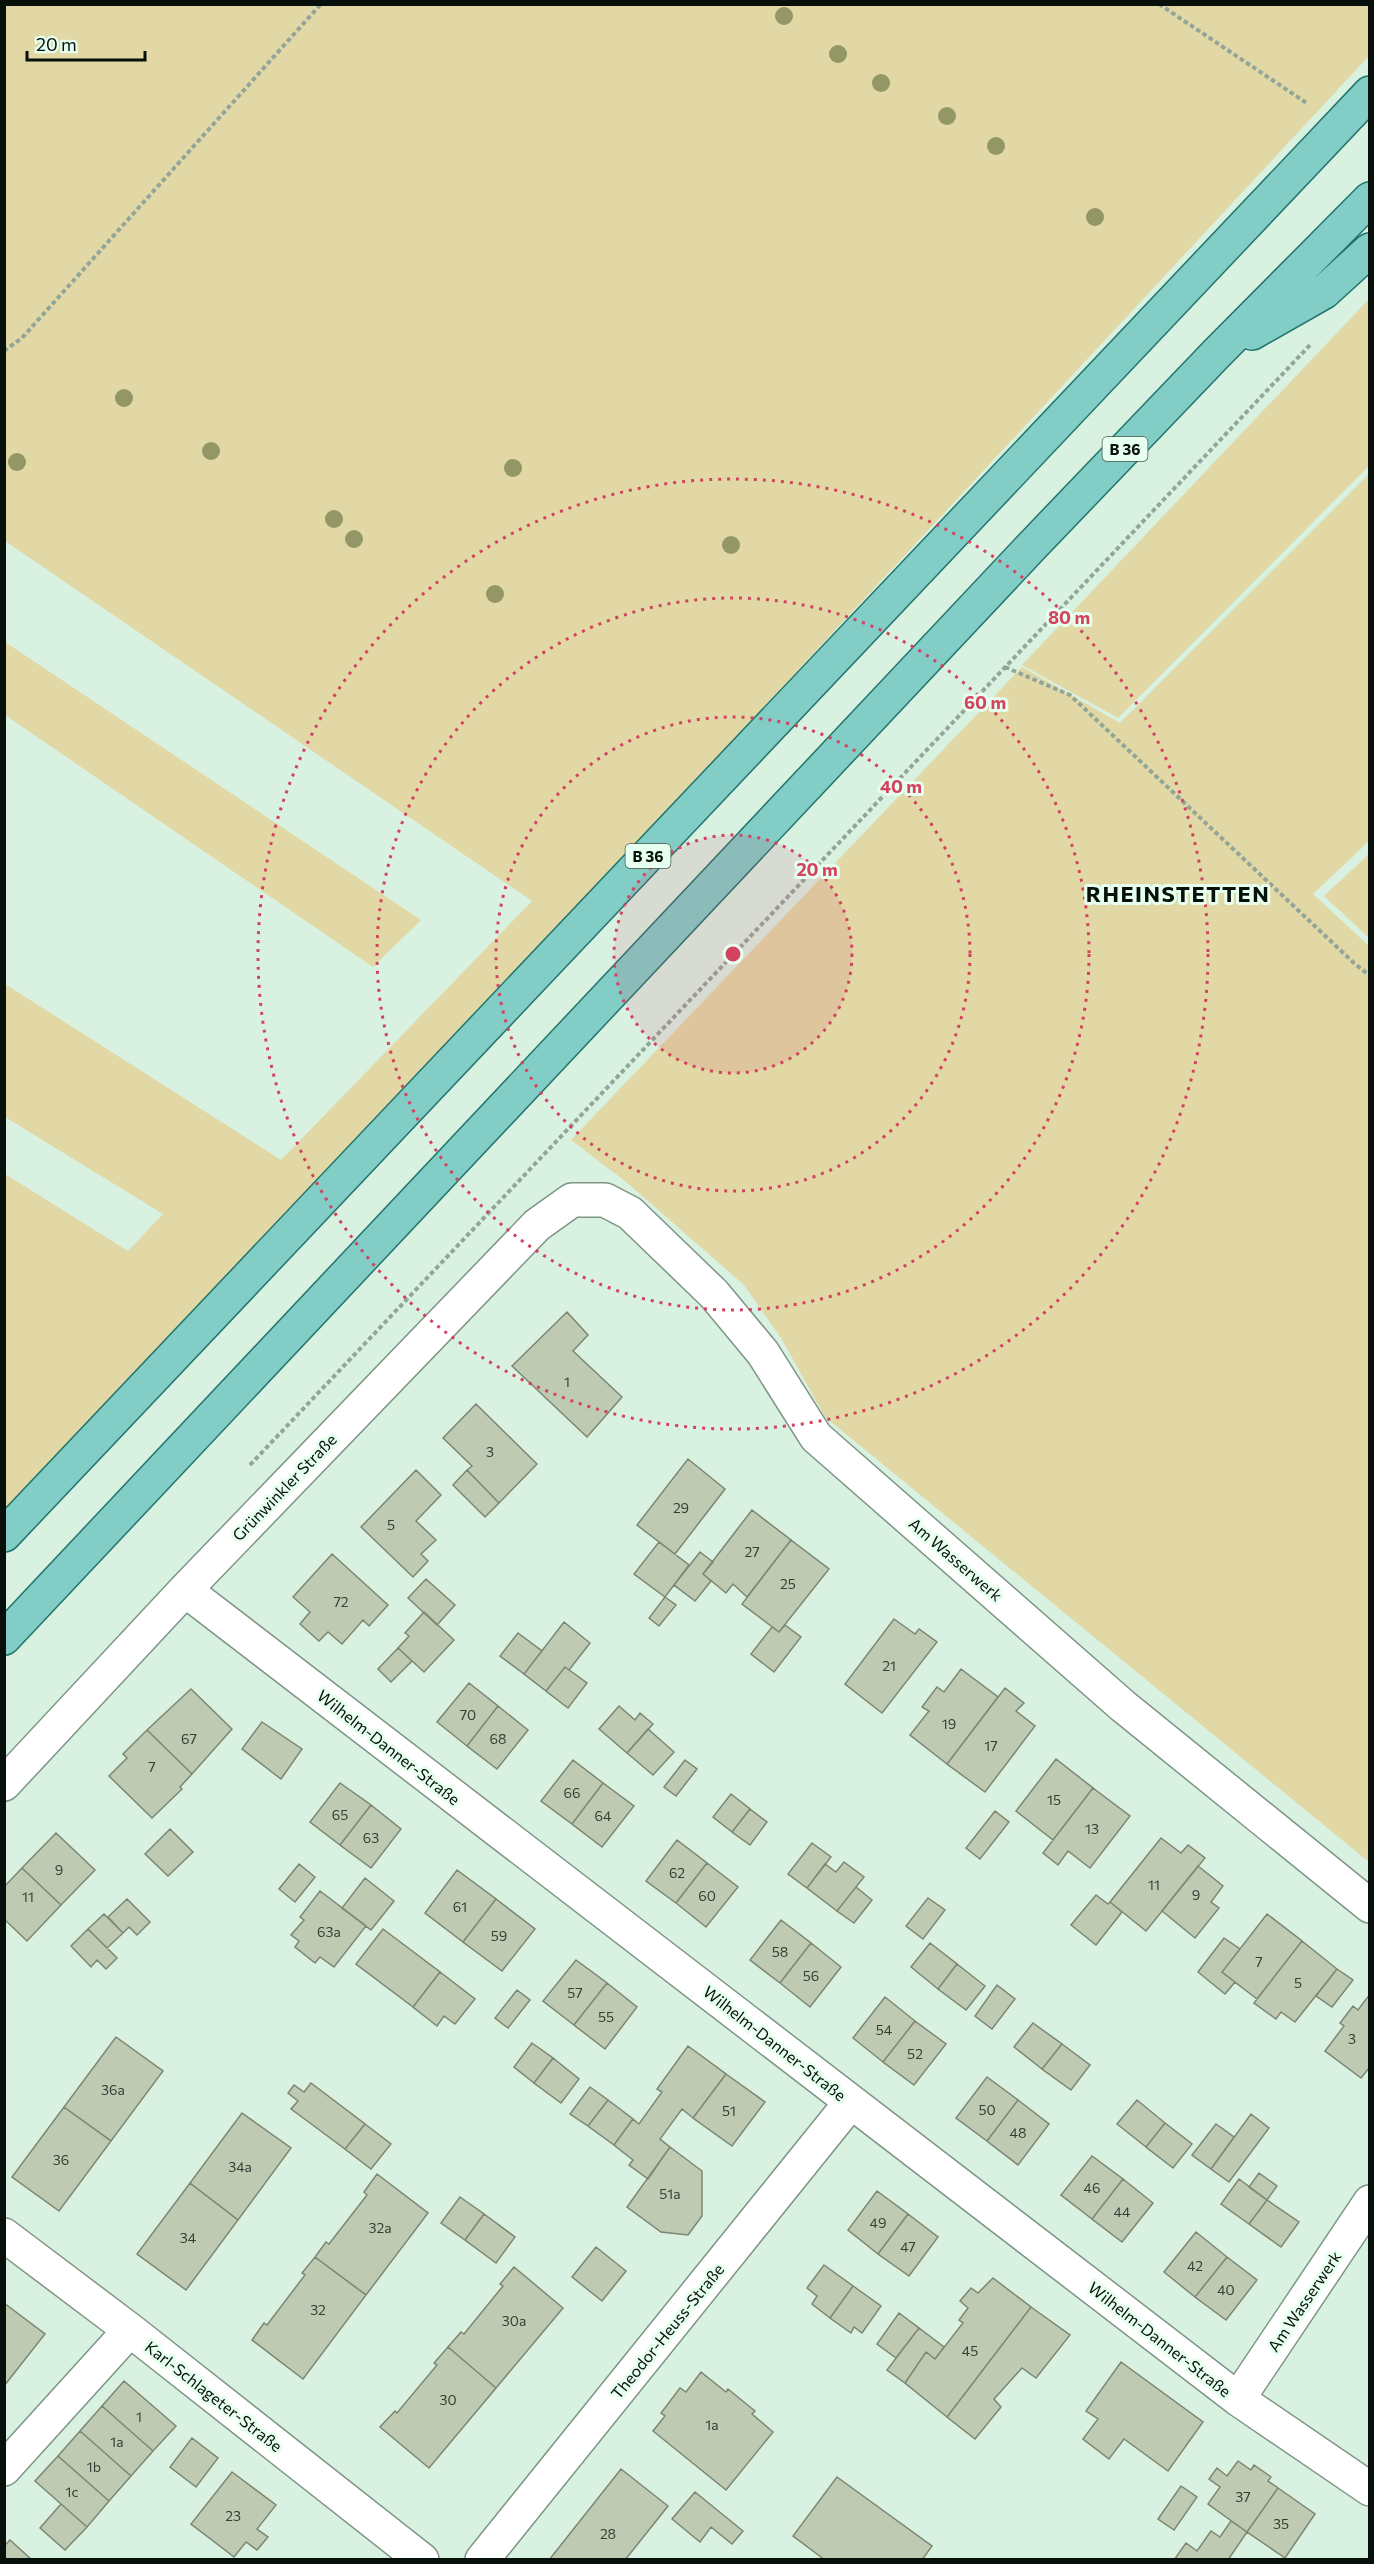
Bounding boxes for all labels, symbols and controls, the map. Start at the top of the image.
scale bar [27,24,146,62]
text: 20 m [36,33,77,55]
road number: B 36 [1102,437,1148,461]
text: 80 m [1048,606,1090,628]
text: 60 m [964,691,1006,713]
text: 40 m [880,775,922,797]
road number: B 36 [626,844,670,868]
text: 20 m [796,858,838,880]
district label: RHEINSTETTEN [1086,880,1270,907]
centre of rings [723,944,743,964]
house number: 1 [564,1373,570,1390]
street label: Grünwinkler Straße [228,1430,340,1544]
house number: 3 [486,1443,494,1460]
house number: 29 [673,1499,689,1516]
street label: Am Wasserwerk [905,1513,1007,1605]
house number: 5 [387,1516,395,1533]
house number: 27 [744,1543,760,1560]
house number: 25 [780,1575,796,1592]
house number: 72 [333,1593,349,1610]
house number: 21 [882,1657,896,1674]
street label: Wilhelm-Danner-Straße [314,1685,464,1809]
house number: 70 [460,1706,476,1723]
house number: 19 [942,1715,956,1732]
house number: 67 [181,1730,197,1747]
house number: 68 [490,1730,507,1747]
house number: 17 [984,1737,998,1754]
house number: 7 [148,1758,156,1775]
house number: 66 [564,1784,581,1801]
house number: 15 [1047,1791,1061,1808]
house number: 65 [332,1806,348,1823]
house number: 64 [595,1807,612,1824]
house number: 13 [1085,1820,1099,1837]
house number: 63 [363,1829,379,1846]
house number: 9 [55,1861,63,1878]
house number: 62 [669,1864,685,1881]
house number: 11 [1148,1876,1160,1893]
house number: 9 [1192,1886,1200,1903]
house number: 60 [698,1887,716,1904]
house number: 11 [22,1888,34,1905]
house number: 61 [453,1898,467,1915]
house number: 63a [317,1923,341,1940]
house number: 59 [491,1927,507,1944]
house number: 58 [772,1943,788,1960]
house number: 7 [1255,1953,1263,1970]
house number: 56 [803,1967,819,1984]
house number: 5 [1294,1974,1302,1991]
street label: Wilhelm-Danner-Straße [700,1981,850,2105]
house number: 57 [567,1984,583,2001]
house number: 55 [598,2008,614,2025]
house number: 54 [876,2021,893,2038]
house number: 3 [1348,2030,1356,2047]
house number: 52 [907,2045,923,2062]
house number: 36a [101,2081,125,2098]
house number: 50 [978,2101,996,2118]
house number: 51 [722,2102,736,2119]
house number: 48 [1010,2124,1026,2141]
house number: 36 [53,2151,69,2168]
house number: 34a [228,2158,252,2175]
house number: 46 [1084,2179,1100,2196]
house number: 51a [659,2185,681,2202]
house number: 44 [1114,2203,1131,2220]
house number: 49 [870,2214,886,2231]
house number: 32a [368,2219,392,2236]
house number: 34 [180,2229,197,2246]
house number: 47 [900,2238,916,2255]
street label: Am Wasserwerk [1263,2247,1345,2355]
house number: 42 [1187,2257,1203,2274]
street label: Theodor-Heuss-Straße [607,2260,727,2402]
street label: Wilhelm-Danner-Straße [1085,2277,1235,2401]
house number: 40 [1217,2281,1235,2298]
house number: 32 [310,2301,326,2318]
house number: 30a [502,2312,526,2329]
street label: Karl-Schlageter-Straße [142,2337,286,2455]
house number: 45 [962,2342,978,2359]
house number: 30 [439,2391,457,2408]
house number: 1 [136,2408,142,2425]
house number: 1a [705,2416,719,2433]
house number: 1a [110,2433,124,2450]
house number: 1b [87,2458,101,2475]
house number: 1c [66,2483,79,2500]
house number: 37 [1235,2488,1251,2505]
house number: 23 [225,2507,241,2524]
house number: 35 [1273,2515,1289,2532]
house number: 28 [600,2525,616,2542]

